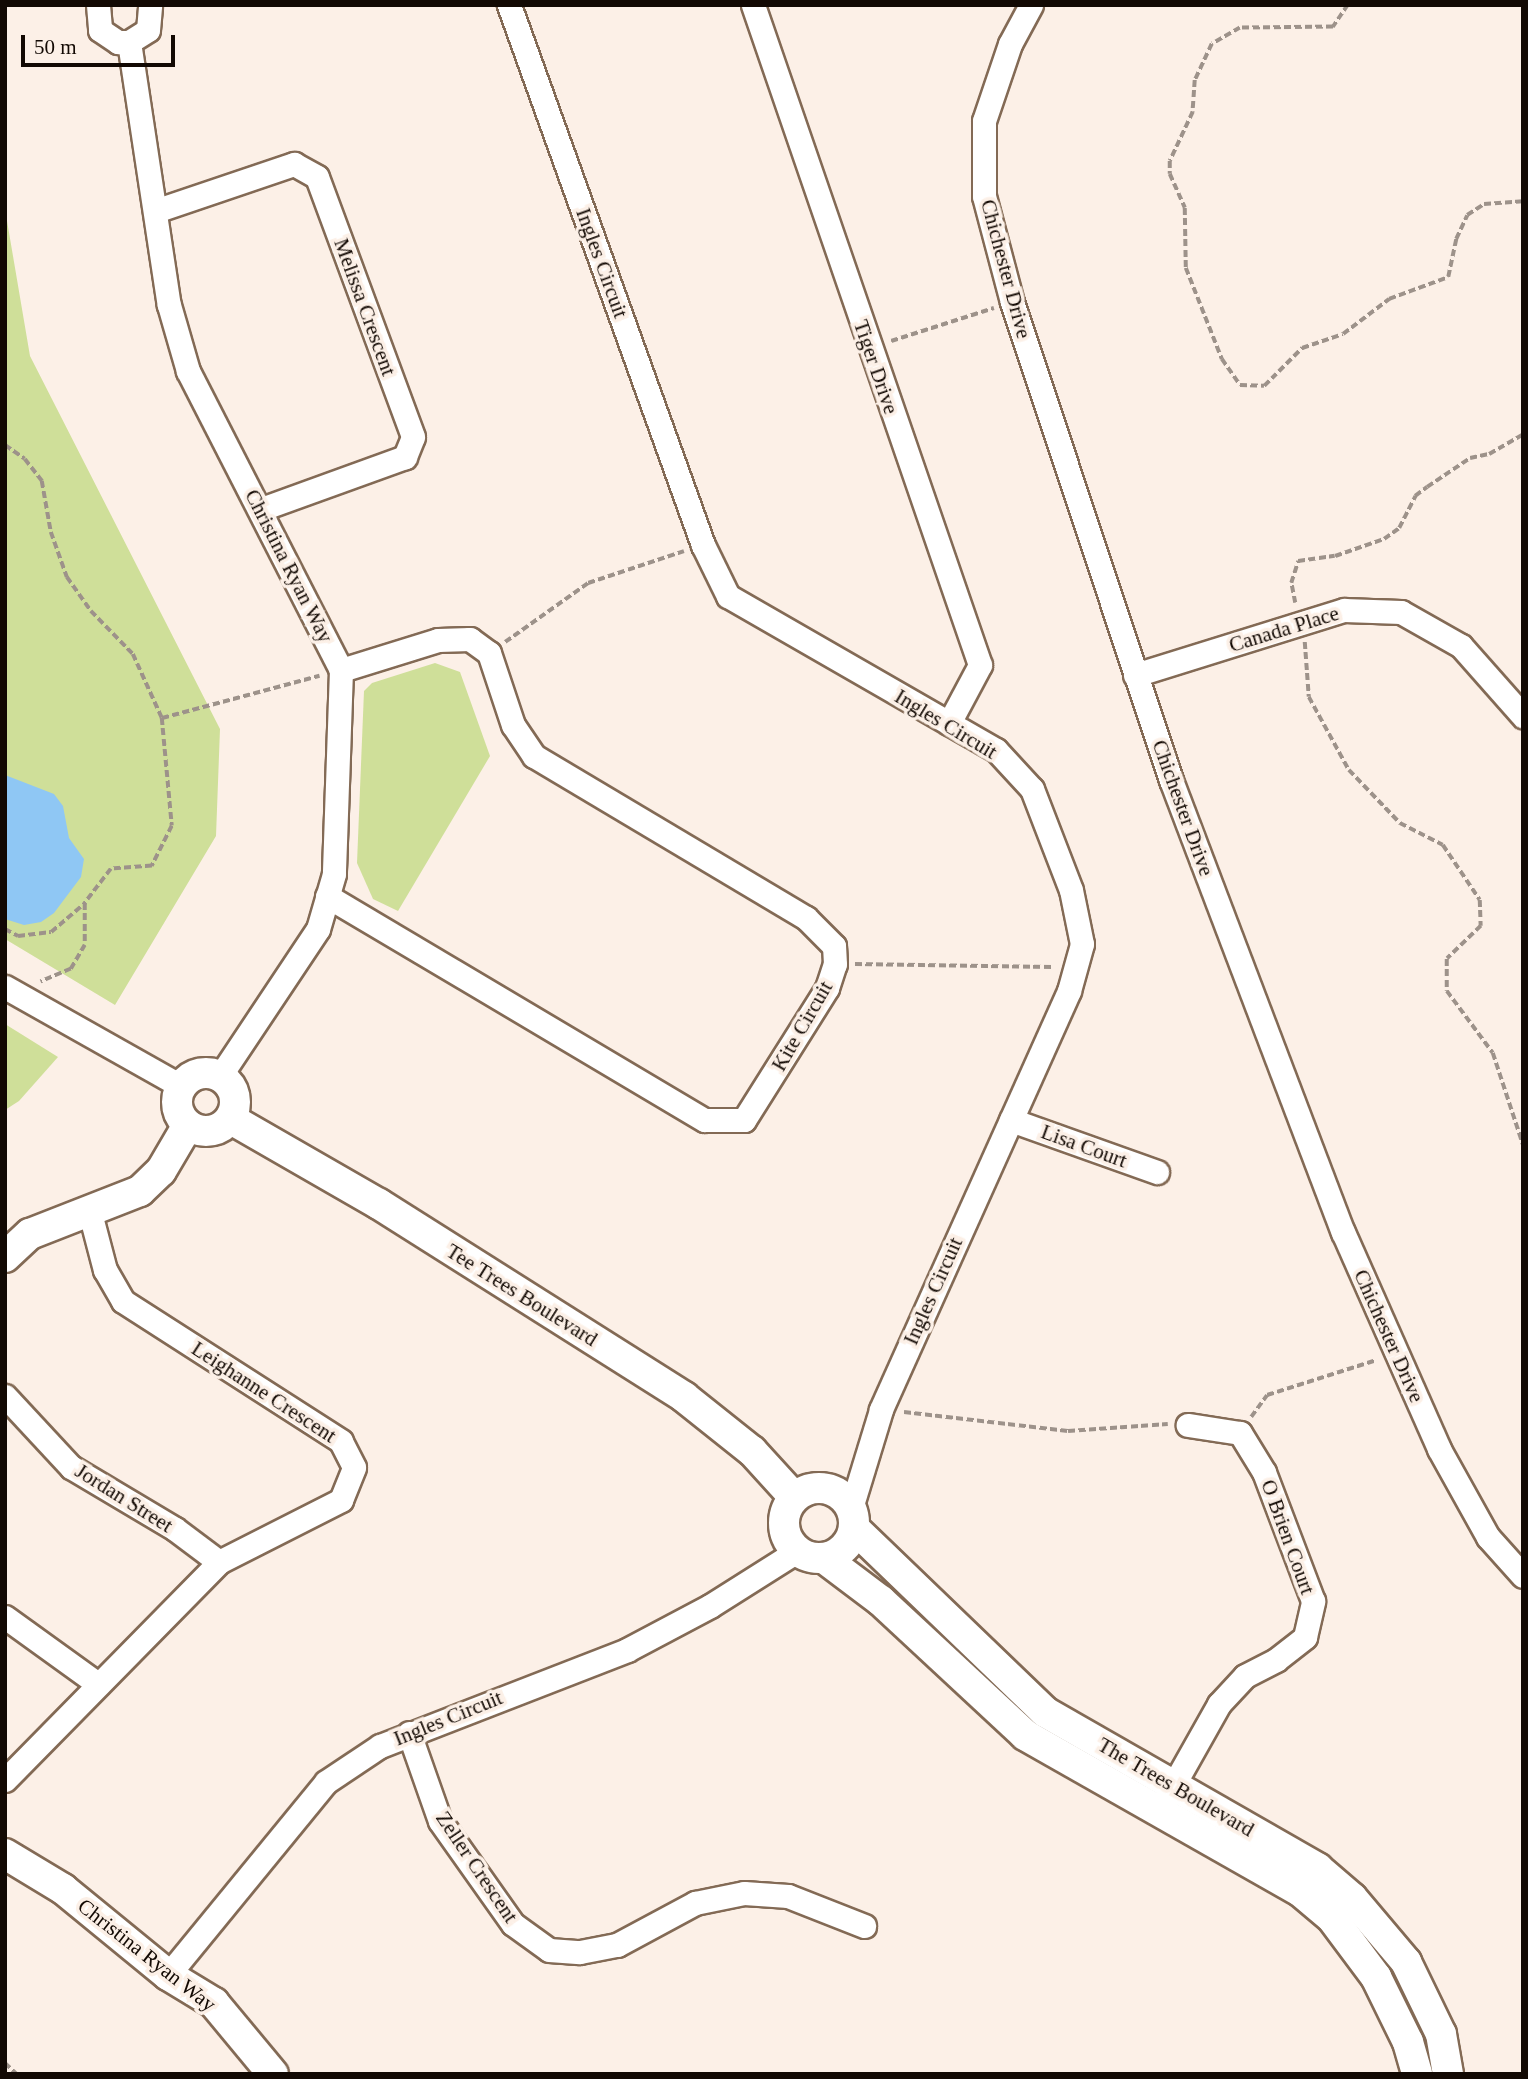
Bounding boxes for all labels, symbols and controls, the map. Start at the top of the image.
scale bar [24,21,178,65]
text: 50 m [34,35,77,59]
street label: Chichester Drive [975,197,1037,341]
street label: Ingles Circuit [571,205,633,321]
street label: Melissa Crescent [329,235,401,379]
street label: Tiger Drive [848,317,904,417]
street label: Christina Ryan Way [239,485,339,647]
street label: Canada Place [1226,600,1342,658]
street label: Ingles Circuit [890,684,1002,764]
street label: Chichester Drive [1147,737,1219,879]
street label: Kite Circuit [766,977,838,1075]
street label: Lisa Court [1038,1119,1130,1173]
street label: Ingles Circuit [898,1233,968,1349]
street label: Tee Trees Boulevard [442,1238,602,1352]
street label: Chichester Drive [1348,1266,1430,1406]
street label: Leighanne Crescent [187,1336,341,1448]
street label: Jordan Street [71,1458,177,1538]
street label: O Brien Court [1256,1476,1320,1598]
street label: Ingles Circuit [390,1685,506,1751]
street label: The Trees Boulevard [1093,1732,1259,1842]
street label: Zeller Crescent [431,1807,523,1927]
street label: Christina Ryan Way [73,1893,221,2017]

